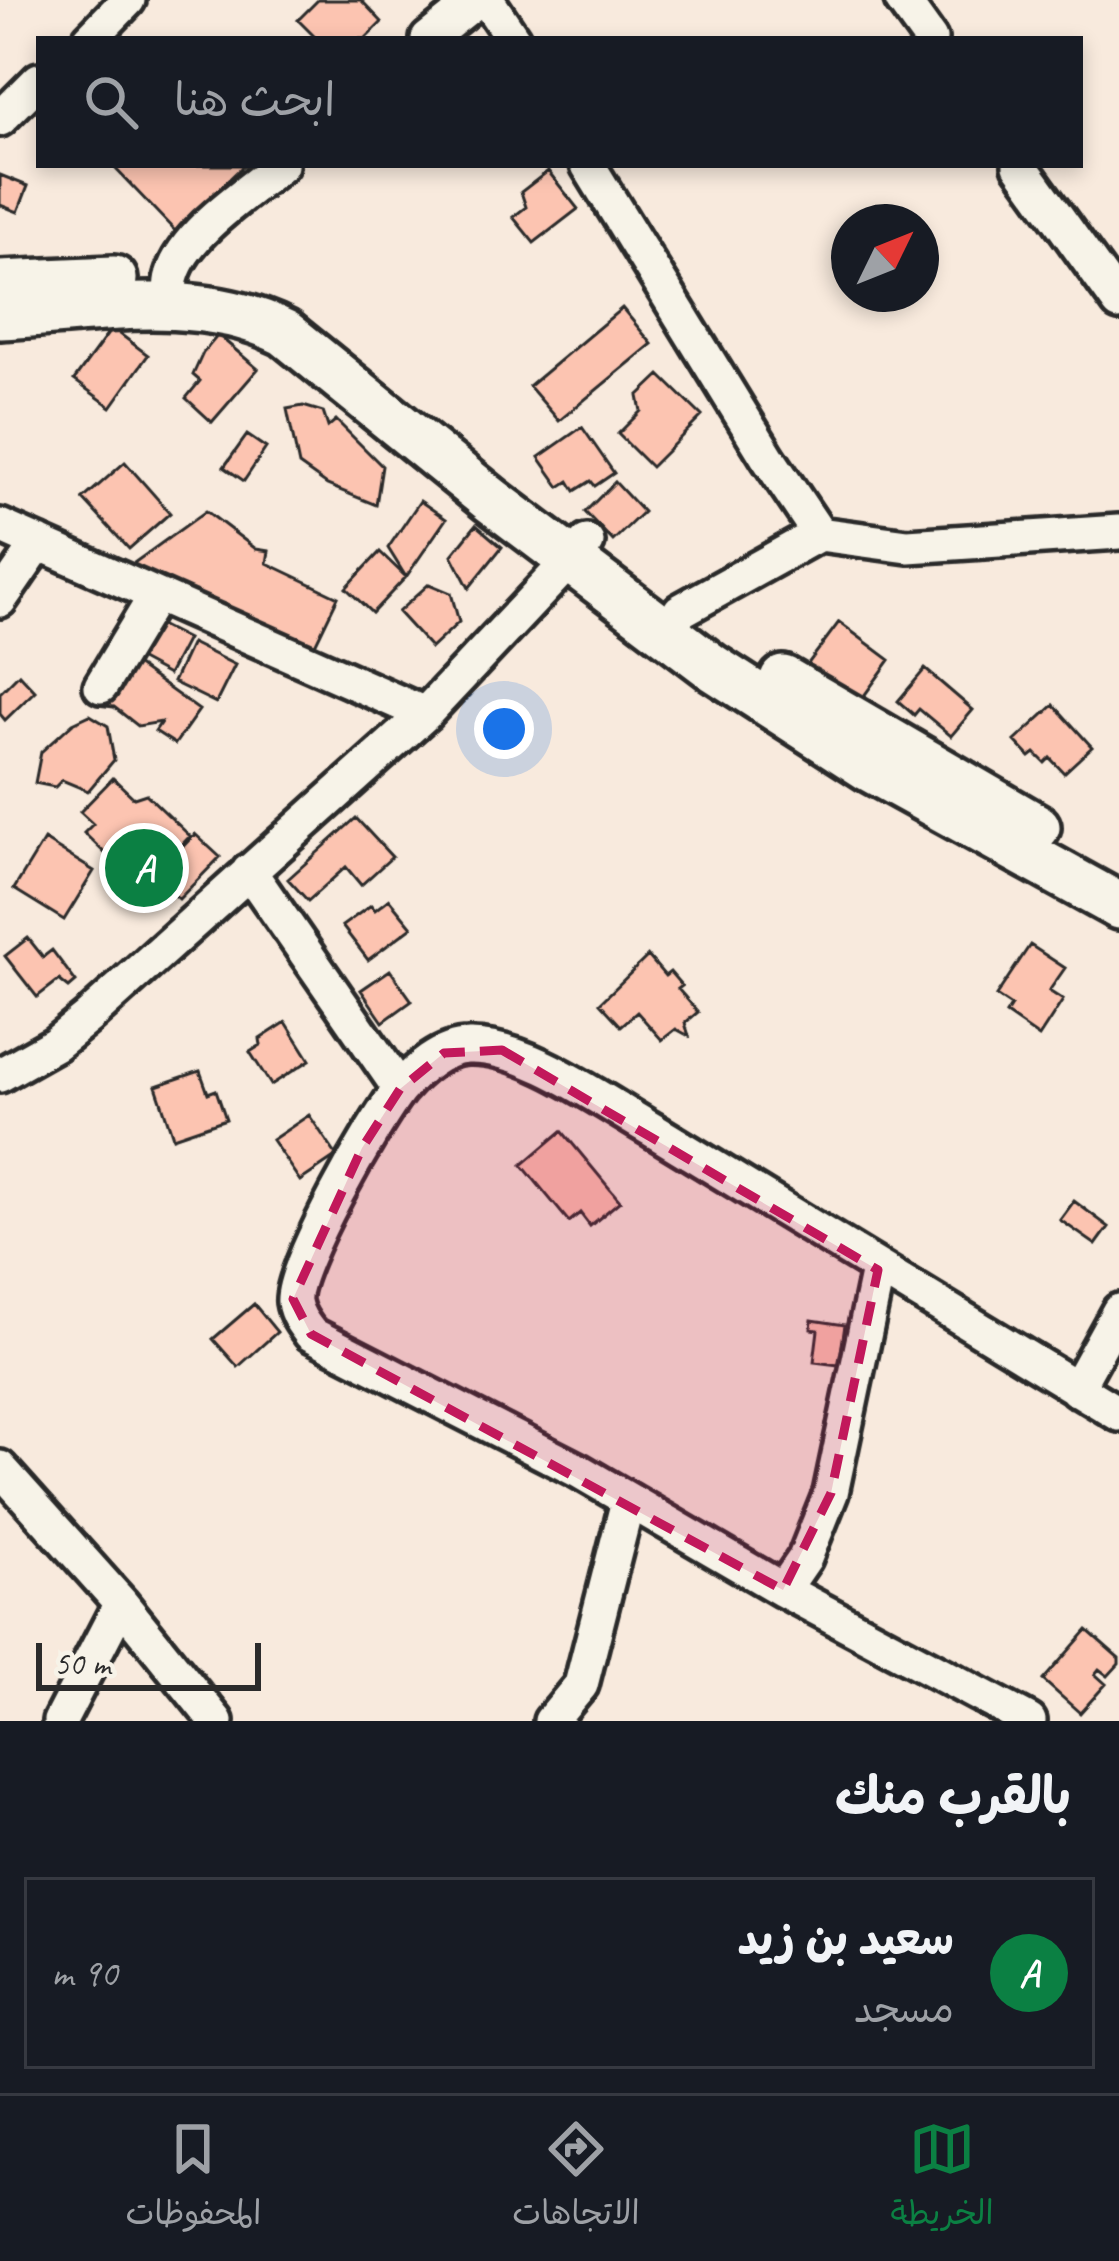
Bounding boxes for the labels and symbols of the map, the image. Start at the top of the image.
north arrow [831,204,939,312]
your location [474,699,534,759]
pin: A [105,823,183,913]
scale bar [36,1637,261,1690]

